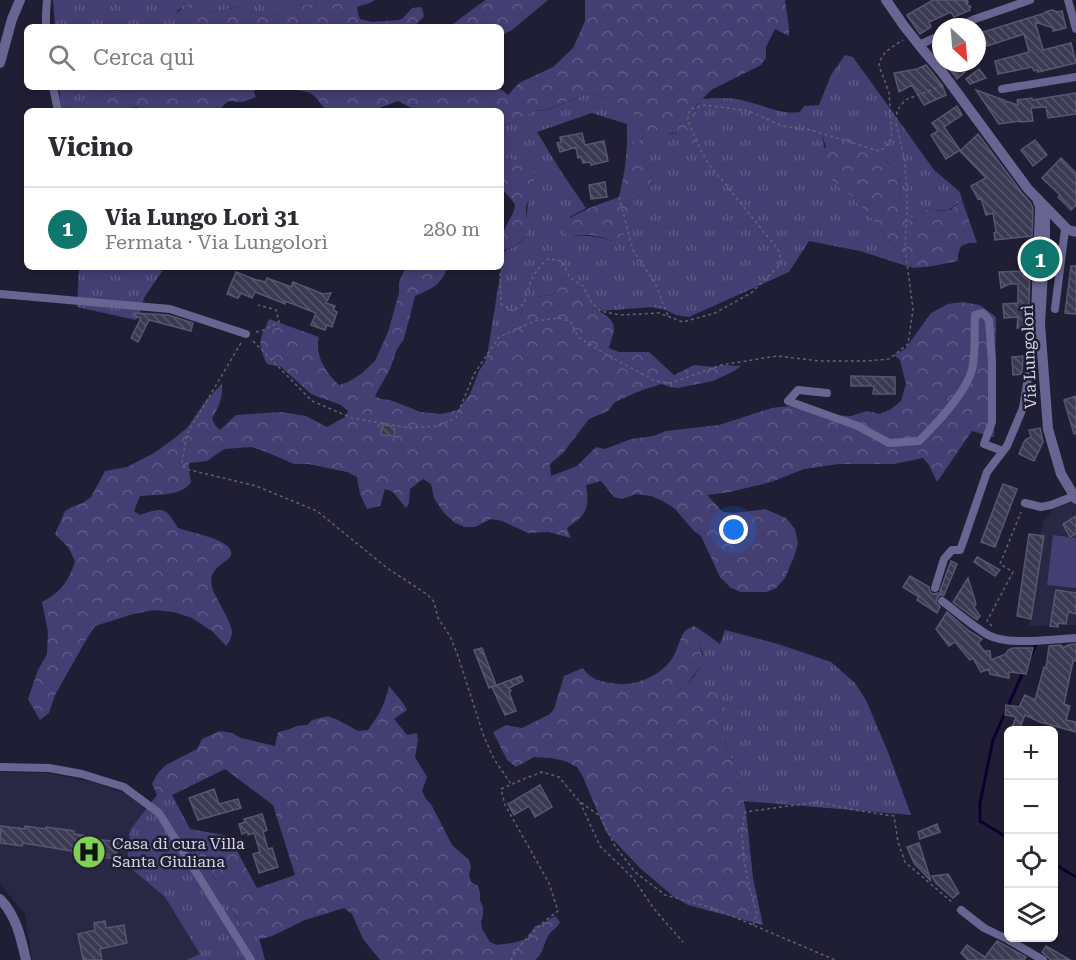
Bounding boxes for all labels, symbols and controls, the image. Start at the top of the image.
north arrow [932,18,986,72]
search box [24,24,504,90]
icon: search [45,41,78,74]
text: Cerca qui [93,45,194,70]
text: Vicino [48,132,133,162]
text: Via Lungo Lorì 31 [105,205,299,230]
text: 1 [62,217,73,241]
text: 280 m [423,217,480,241]
text: Fermata · Via Lungolorì [105,230,328,254]
pin: 1 [1020,236,1060,282]
street label: Via Lungolorì [1018,305,1040,409]
your location [719,515,748,544]
map controls [1004,726,1058,942]
button: + [1004,726,1058,780]
button: − [1004,780,1058,834]
hospital icon: Casa di cura Villa Santa Giuliana [71,834,107,870]
place label: Casa di cura Villa Santa Giuliana [112,834,245,871]
button: locate [1004,834,1058,888]
button: layers [1004,888,1058,942]

